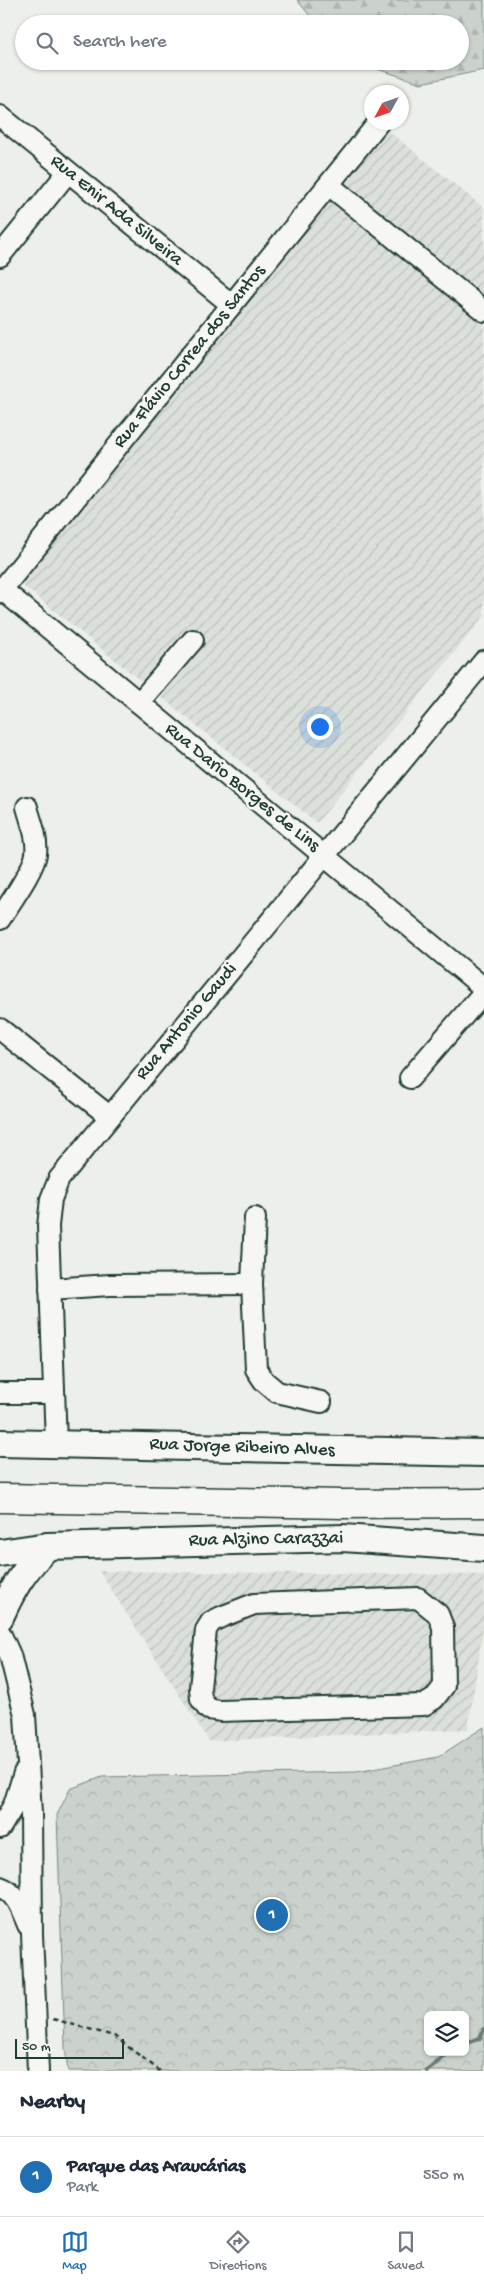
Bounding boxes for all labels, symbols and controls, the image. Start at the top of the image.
search box [15,15,469,70]
icon: search [33,29,61,57]
text: Search here [73,31,167,54]
north arrow [364,85,409,130]
street label: Rua Enir Ada Silveira [45,150,188,273]
street label: Rua Flávio Correa dos Santos [109,260,272,453]
your location [307,714,333,740]
street label: Rua Dario Borges de Lins [160,718,325,858]
street label: Rua Antonio Gaudi [131,959,243,1085]
street label: Rua Jorge Ribeiro Alves [149,1433,336,1463]
street label: Rua Alzino Carazzai [188,1527,344,1553]
pin: 1 [256,1896,288,1934]
map controls [424,2011,469,2056]
button: layers [424,2011,469,2056]
scale bar [15,2036,124,2059]
text: 50 m [22,2039,51,2056]
text: Nearby [20,2091,85,2116]
text: Parque das Araucárias [67,2156,245,2179]
text: 1 [33,2167,39,2186]
text: 550 m [423,2167,464,2186]
text: Park [67,2179,98,2198]
tab: Map [61,2228,89,2275]
tab: Directions [210,2228,267,2275]
tab: Saved [388,2228,423,2275]

